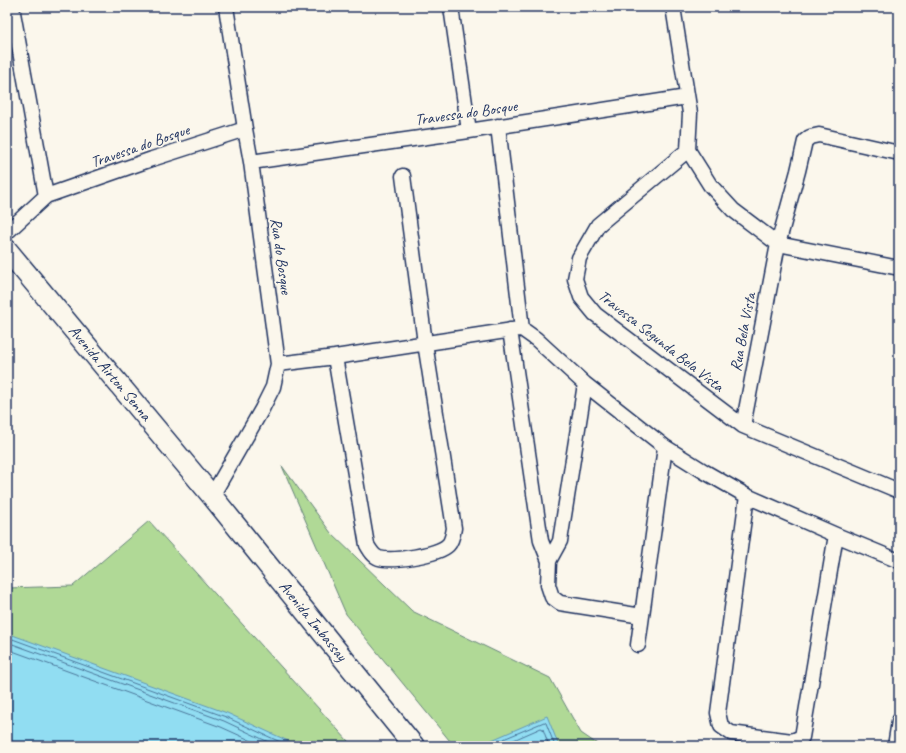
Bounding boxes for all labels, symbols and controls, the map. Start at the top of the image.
street label: Travessa do Bosque [414,96,520,130]
street label: Travessa do Bosque [88,119,194,172]
street label: Rua do Bosque [266,217,296,297]
street label: Travessa Segunda Bela Vista [594,286,729,397]
street label: Rua Bela Vista [726,290,761,373]
street label: Avenida Airton Senna [64,321,156,426]
street label: Avenida Imbassay [275,577,352,666]

